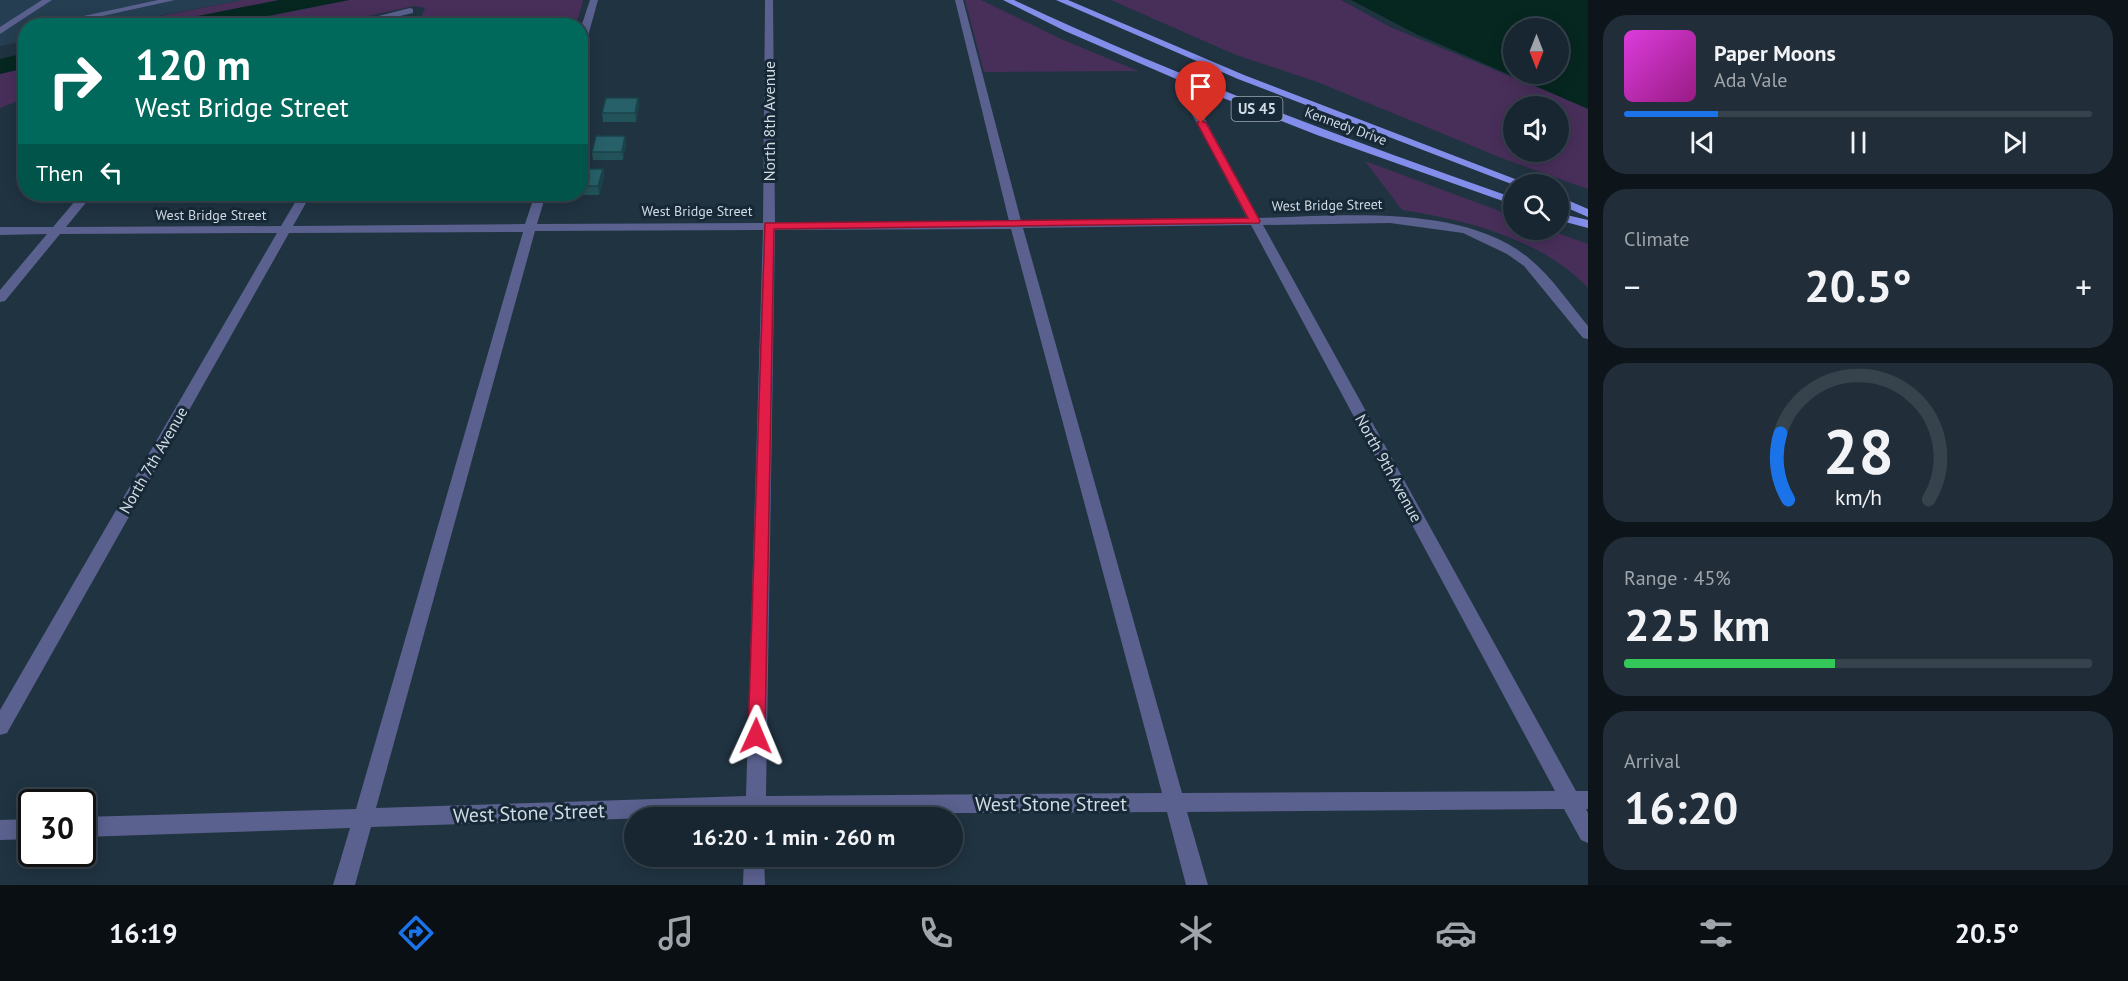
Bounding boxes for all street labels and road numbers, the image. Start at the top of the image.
street label: North 8th Avenue [759,61,779,181]
road number: US 45 [1232,97,1282,121]
street label: Kennedy Drive [1302,103,1390,149]
street label: West Bridge Street [1271,195,1383,215]
street label: West Bridge Street [642,202,753,220]
street label: West Bridge Street [156,206,267,224]
street label: North 7th Avenue [114,403,192,517]
street label: North 9th Avenue [1351,411,1427,525]
street label: West Stone Street [975,791,1127,817]
street label: West Stone Street [453,797,606,829]

